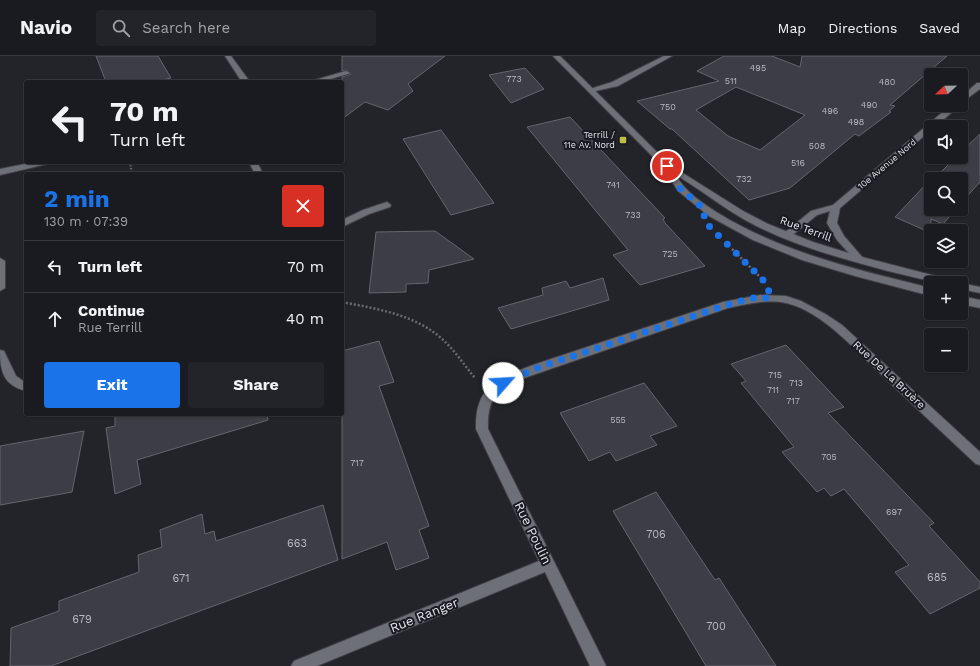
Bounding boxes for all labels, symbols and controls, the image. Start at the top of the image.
search box [96,10,376,46]
text: Navio [20,16,72,39]
icon: search [110,17,132,39]
text: Search here [142,19,230,37]
text: Map [778,20,806,36]
text: Directions [828,20,897,36]
text: Saved [919,20,960,36]
house number: 495 [750,63,766,73]
north arrow [924,68,968,112]
map controls [924,68,968,372]
house number: 773 [506,74,522,84]
house number: 511 [725,76,737,86]
house number: 480 [879,77,896,87]
text: 70 m [110,95,179,128]
icon: left [44,96,96,148]
house number: 490 [861,100,878,110]
house number: 750 [660,102,676,112]
house number: 496 [822,106,838,116]
house number: 498 [848,117,864,127]
button: sound [924,120,968,164]
text: Turn left [110,129,185,150]
place label: Terrill / 11e Av. Nord [564,130,615,150]
marker: Terrill / 11e Av. Nord [618,135,628,145]
street label: 10e Avenue Nord [856,137,918,191]
house number: 508 [809,141,825,151]
pin [650,149,684,183]
icon: arrive [656,155,678,177]
house number: 516 [791,158,805,168]
button: search [924,172,968,216]
house number: 732 [736,174,752,184]
house number: 741 [606,180,620,190]
text: 2 min [44,185,110,213]
button: close [282,185,324,227]
house number: 733 [625,210,641,220]
text: 130 m · 07:39 [44,214,128,229]
street label: Rue Terrill [778,214,834,245]
button: layers [924,224,968,268]
house number: 725 [662,249,678,259]
icon: left [44,256,66,278]
text: Turn left [78,258,142,276]
text: 70 m [287,258,324,276]
button: + [924,276,968,320]
text: Continue [78,302,145,320]
icon: ahead [44,308,66,330]
text: 40 m [286,310,324,328]
text: Rue Terrill [78,320,142,335]
button: − [924,328,968,372]
street label: Rue De La Bruère [850,338,928,412]
button: Exit [44,362,180,408]
button: Share [188,362,324,408]
position arrow [482,362,524,404]
house number: 715 [768,370,782,380]
house number: 713 [789,378,803,388]
house number: 711 [767,385,779,395]
house number: 717 [786,396,800,406]
house number: 555 [610,415,626,425]
house number: 705 [821,452,837,462]
house number: 717 [350,458,364,468]
street label: Rue Poulin [511,499,555,567]
house number: 697 [886,507,902,517]
house number: 706 [646,528,666,541]
house number: 663 [287,537,307,550]
house number: 685 [927,571,947,584]
house number: 671 [172,572,190,585]
street label: Rue Ranger [388,595,460,635]
house number: 679 [72,613,92,626]
house number: 700 [706,620,726,633]

